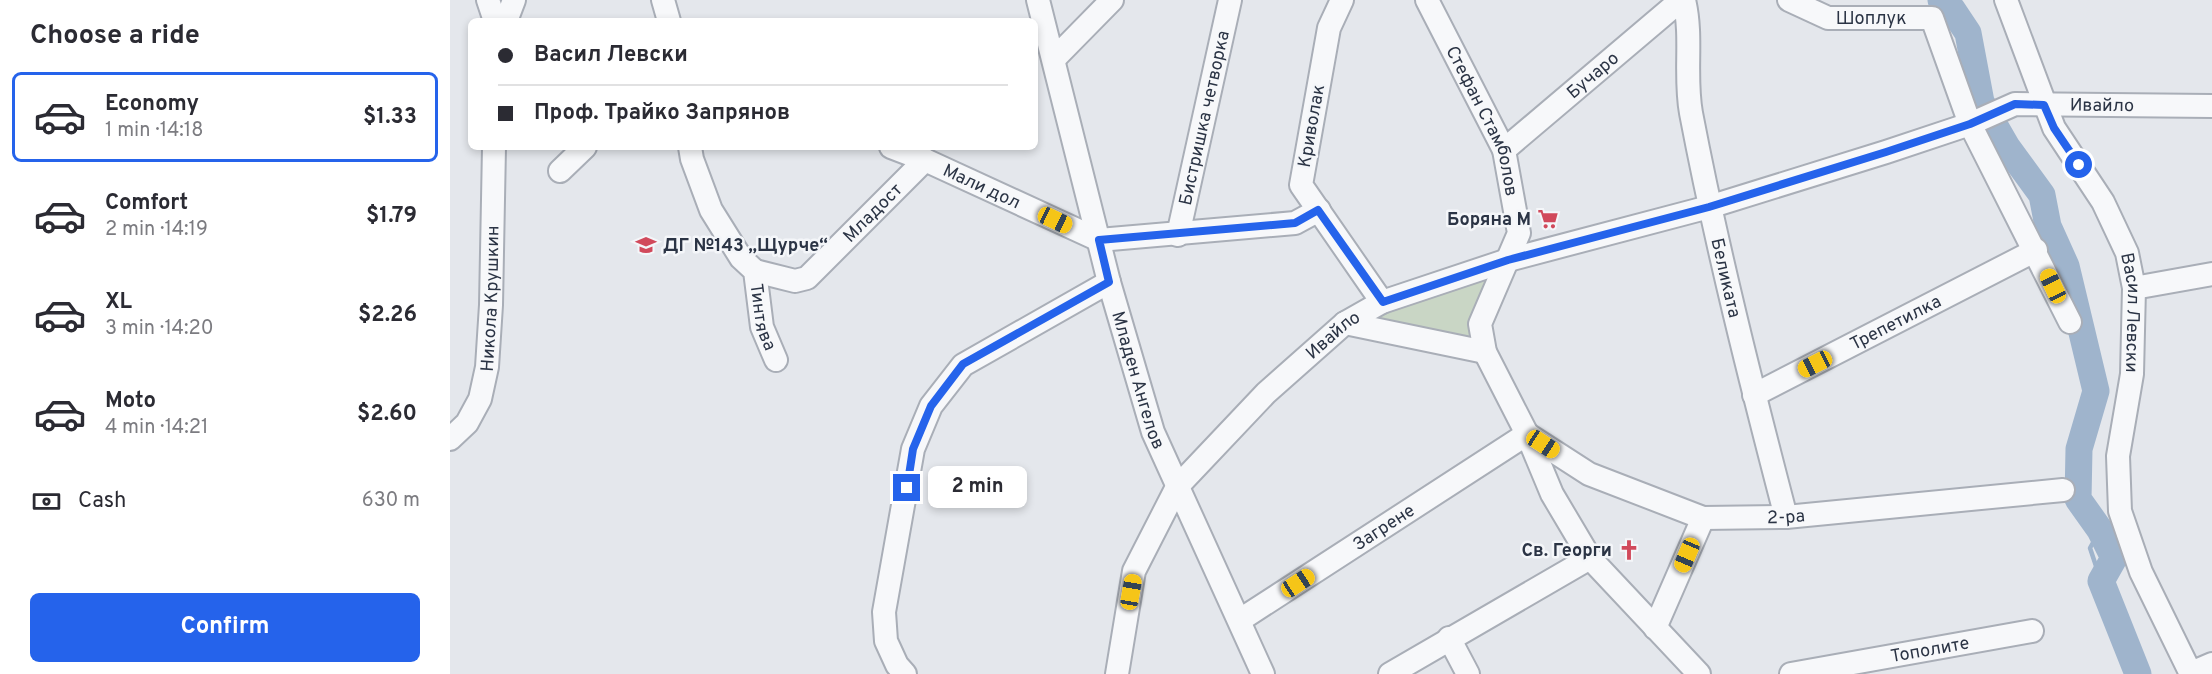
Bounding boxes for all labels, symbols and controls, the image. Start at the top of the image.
street label: Шоплук [1836,8,1906,31]
text: Choose a ride [30,19,200,53]
street label: Бистришка четворка [1175,29,1236,208]
text: Васил Левски [534,42,688,69]
street label: Стефан Стамболов [1440,42,1522,198]
street label: Бучаро [1563,48,1624,105]
street label: Криволак [1294,83,1331,170]
icon: car [33,90,87,144]
text: Economy [105,91,199,118]
street label: Ивайло [2070,95,2134,118]
text: Проф. Трайко Запрянов [534,100,790,127]
text: $1.33 [363,104,417,131]
text: 1 min · 14:18 [105,118,204,144]
route start [2065,151,2092,178]
street label: Мали дол [939,160,1024,215]
street label: Младост [839,179,908,248]
icon: car [33,189,87,243]
text: Comfort [105,190,188,217]
text: $1.79 [366,203,417,230]
car [1035,204,1075,236]
supermarket icon: Боряна М [1536,207,1560,231]
place label: Боряна М [1447,209,1531,232]
text: 2 min · 14:19 [105,217,208,243]
street label: Никола Крушкин [477,225,506,372]
school or university icon: ДГ №143 „Щурче“ [634,233,658,257]
place label: ДГ №143 „Щурче“ [663,235,828,258]
street label: Беликата [1704,236,1745,320]
street label: Васил Левски [2114,251,2144,373]
car [2037,266,2069,306]
street label: Тинтява [744,282,781,355]
icon: car [33,288,87,342]
text: XL [105,289,132,316]
street label: Трепетилка [1847,291,1946,357]
text: $2.26 [358,302,417,329]
street label: Ивайло [1302,307,1365,365]
street label: Младен Ангелов [1105,309,1169,453]
text: 3 min · 14:20 [105,316,213,342]
car [1795,348,1835,380]
icon: car [33,387,87,441]
text: Moto [105,388,156,415]
text: $2.60 [357,401,417,428]
text: 4 min · 14:21 [105,415,208,441]
car [1523,427,1563,461]
callout: 2 min [928,467,1027,509]
route end [893,474,920,501]
text: 2 min [951,474,1004,500]
icon: cash [30,485,63,518]
text: Cash [78,488,127,515]
text: 630 m [362,488,420,514]
street label: Загрене [1349,500,1420,557]
street label: 2-ра [1767,505,1806,530]
car [1672,535,1702,575]
church icon: Св. Георги [1617,538,1641,562]
place label: Св. Георги [1522,540,1612,563]
car [1278,566,1318,600]
car [1119,573,1143,611]
button: Confirm [30,593,420,662]
street label: Тополите [1889,632,1971,669]

